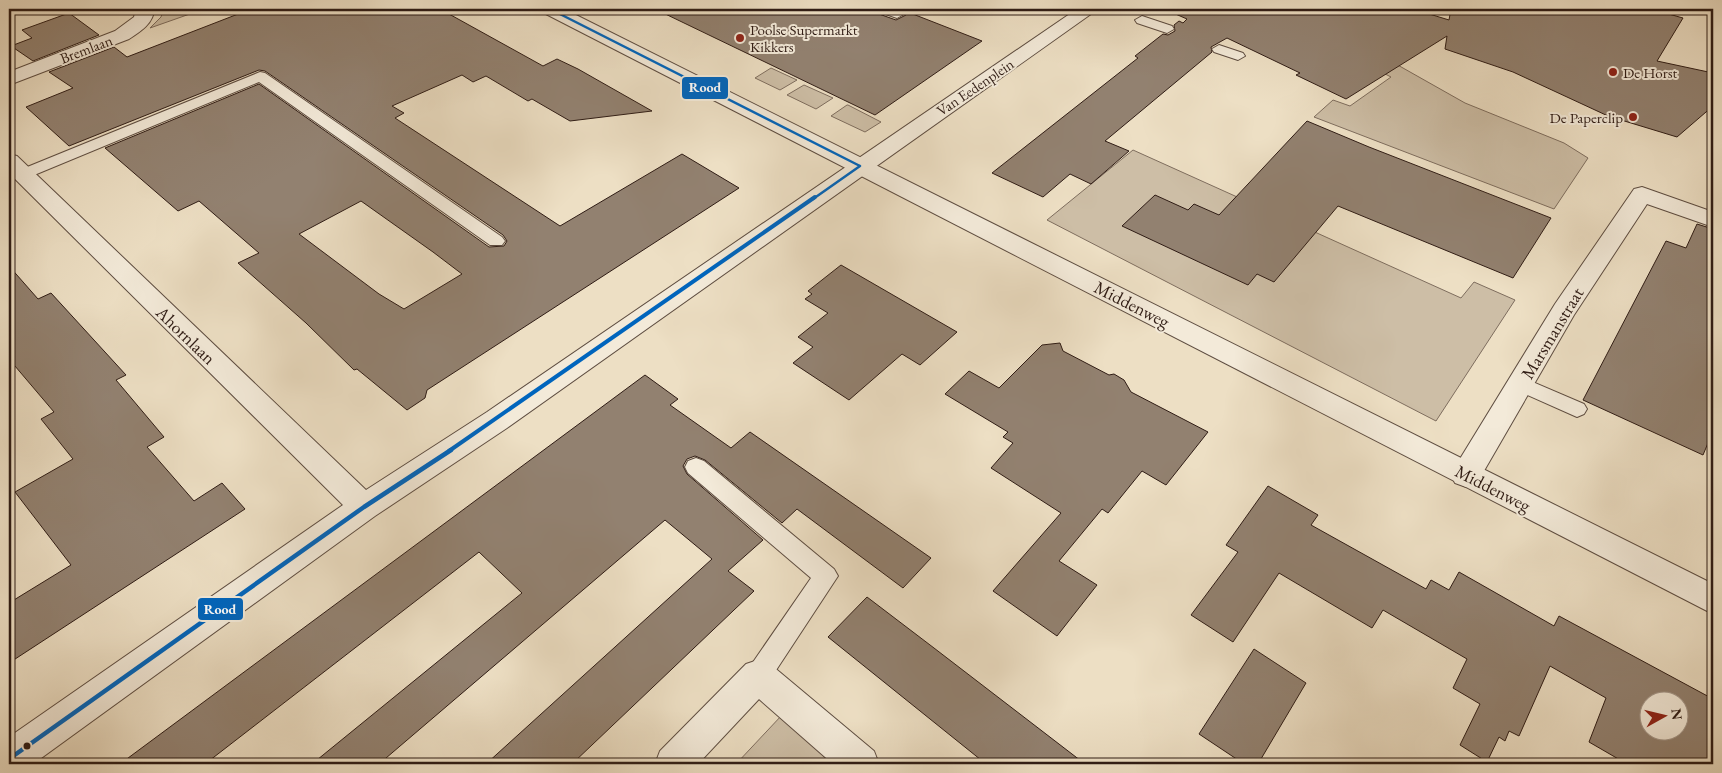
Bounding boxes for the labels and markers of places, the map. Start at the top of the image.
place label: Poolse Supermarkt Kikkers [750,20,858,56]
marker: Poolse Supermarkt Kikkers [734,32,746,44]
place label: De Horst [1623,63,1678,82]
marker: De Horst [1607,66,1619,78]
place label: De Paperclip [1550,108,1623,127]
marker: De Paperclip [1627,111,1639,123]
unlabelled marker [22,741,32,751]

